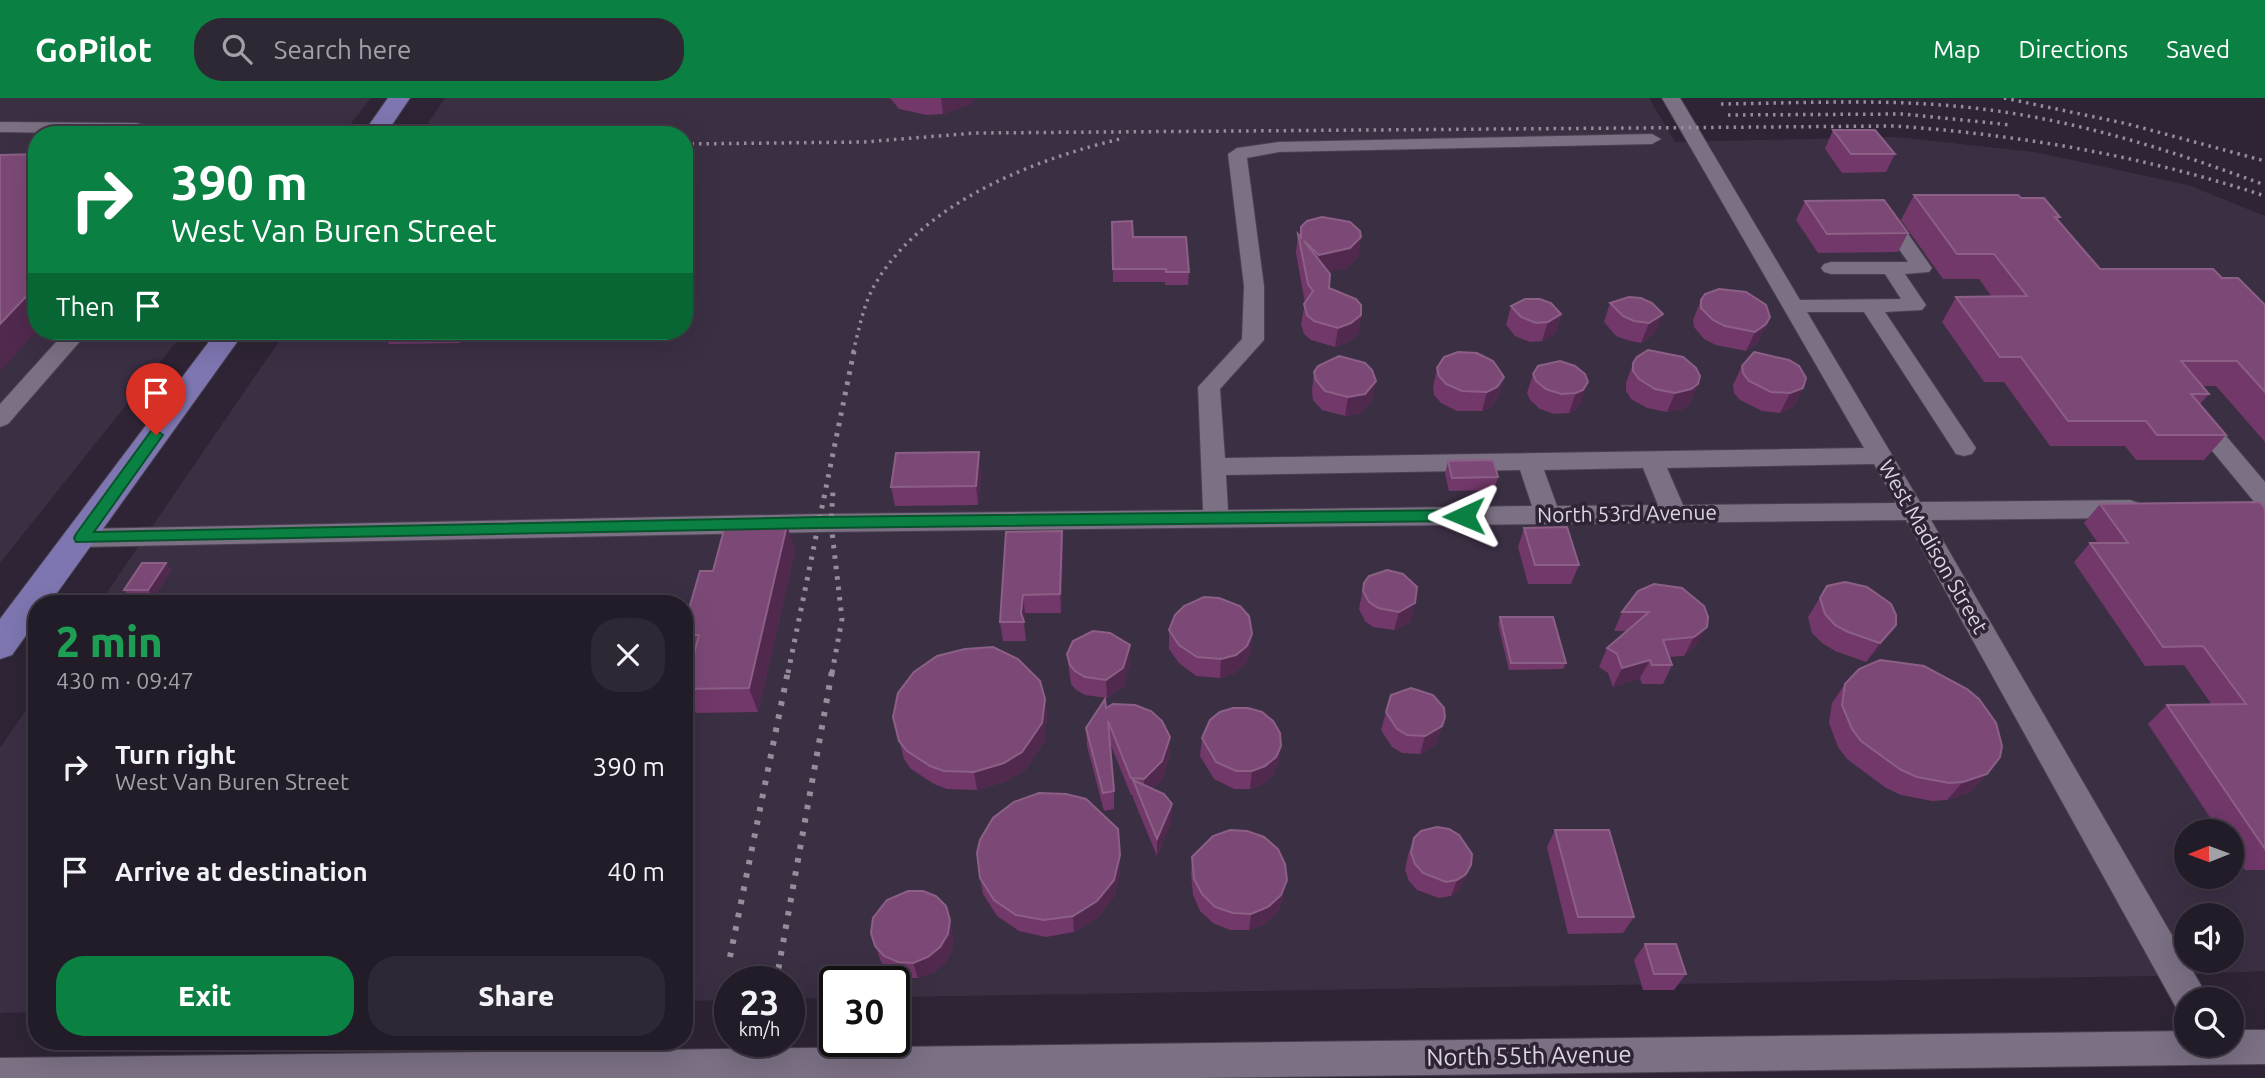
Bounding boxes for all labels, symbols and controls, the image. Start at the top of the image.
search box [194,18,684,81]
icon: search [218,30,256,68]
text: GoPilot [35,31,152,68]
text: Search here [274,35,411,64]
text: Map [1933,36,1980,63]
text: Directions [2018,36,2128,63]
text: Saved [2166,36,2230,63]
icon: right [56,154,147,245]
text: 390 m [171,154,308,209]
text: West Van Buren Street [171,212,497,248]
icon: arrive [129,287,167,325]
text: Then [56,292,115,321]
pin [126,363,186,435]
icon: arrive [137,374,175,412]
street label: West Madison Street [1874,456,1993,637]
position arrow [1427,479,1501,553]
street label: North 53rd Avenue [1537,499,1717,527]
text: 2 min [56,618,163,665]
button: close [591,618,665,692]
text: 430 m · 09:47 [56,668,194,693]
text: Turn right [115,740,236,769]
icon: right [56,748,94,786]
text: 390 m [593,752,665,781]
text: West Van Buren Street [115,769,349,794]
north arrow [2174,819,2244,889]
map controls [2174,819,2244,1057]
icon: arrive [56,853,94,891]
text: Arrive at destination [115,857,368,886]
text: 40 m [607,857,665,886]
button: sound [2174,903,2244,973]
button: Exit [56,956,354,1036]
button: Share [368,956,665,1036]
speed limit sign: 30 [819,966,910,1057]
text: 23 [740,982,779,1022]
button: search [2174,987,2244,1057]
text: km/h [739,1019,780,1039]
street label: North 55th Avenue [1426,1040,1632,1071]

